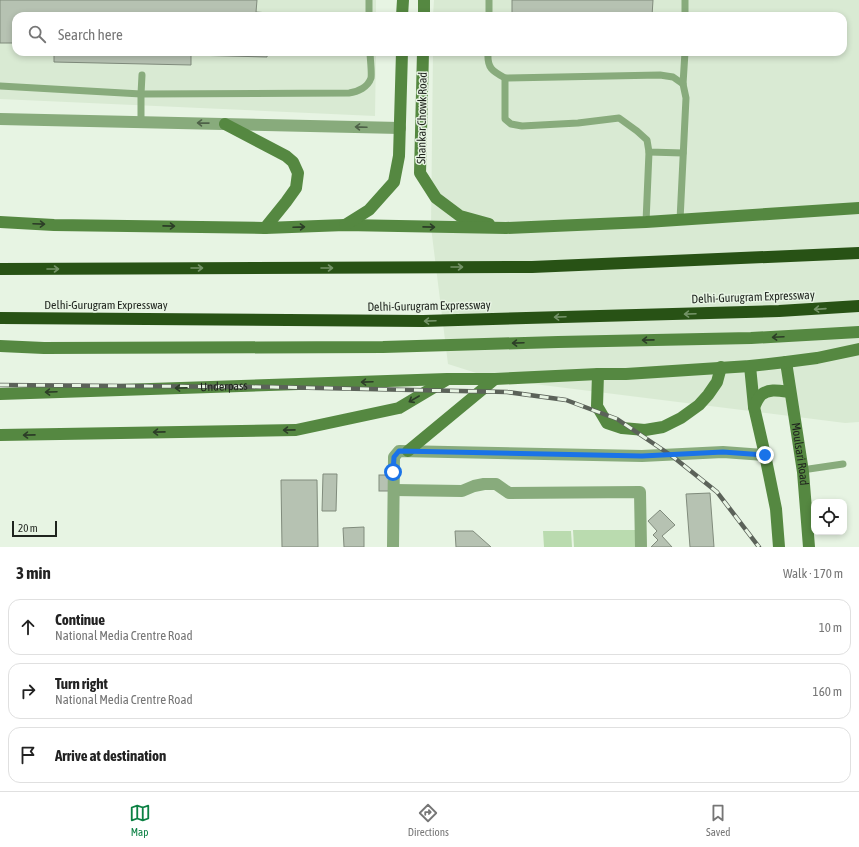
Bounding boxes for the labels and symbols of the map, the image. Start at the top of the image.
street label: Shankar Chowk Road [414,72,430,164]
one-way arrow [197,119,210,127]
one-way arrow [355,123,368,130]
one-way arrow [32,220,45,228]
one-way arrow [162,222,175,230]
one-way arrow [292,223,305,230]
one-way arrow [422,223,435,231]
one-way arrow [450,263,463,271]
one-way arrow [190,264,203,272]
one-way arrow [320,264,333,272]
one-way arrow [46,265,59,273]
street label: Delhi-Gurugram Expressway [691,288,815,306]
street label: Delhi-Gurugram Expressway [44,298,168,312]
street label: Delhi-Gurugram Expressway [367,298,491,314]
one-way arrow [814,305,827,312]
one-way arrow [684,310,697,318]
one-way arrow [554,314,567,321]
one-way arrow [424,317,437,325]
one-way arrow [772,333,785,340]
one-way arrow [642,336,655,344]
one-way arrow [512,339,525,347]
one-way arrow [360,378,373,386]
street label: Underpass [200,379,248,394]
one-way arrow [175,384,188,392]
one-way arrow [45,388,58,396]
one-way arrow [409,395,420,403]
street label: Moulsari Road [788,421,811,486]
one-way arrow [283,426,296,434]
one-way arrow [153,428,166,436]
one-way arrow [23,431,36,438]
route end [756,446,774,464]
route start [384,463,402,481]
scale bar [12,519,57,538]

